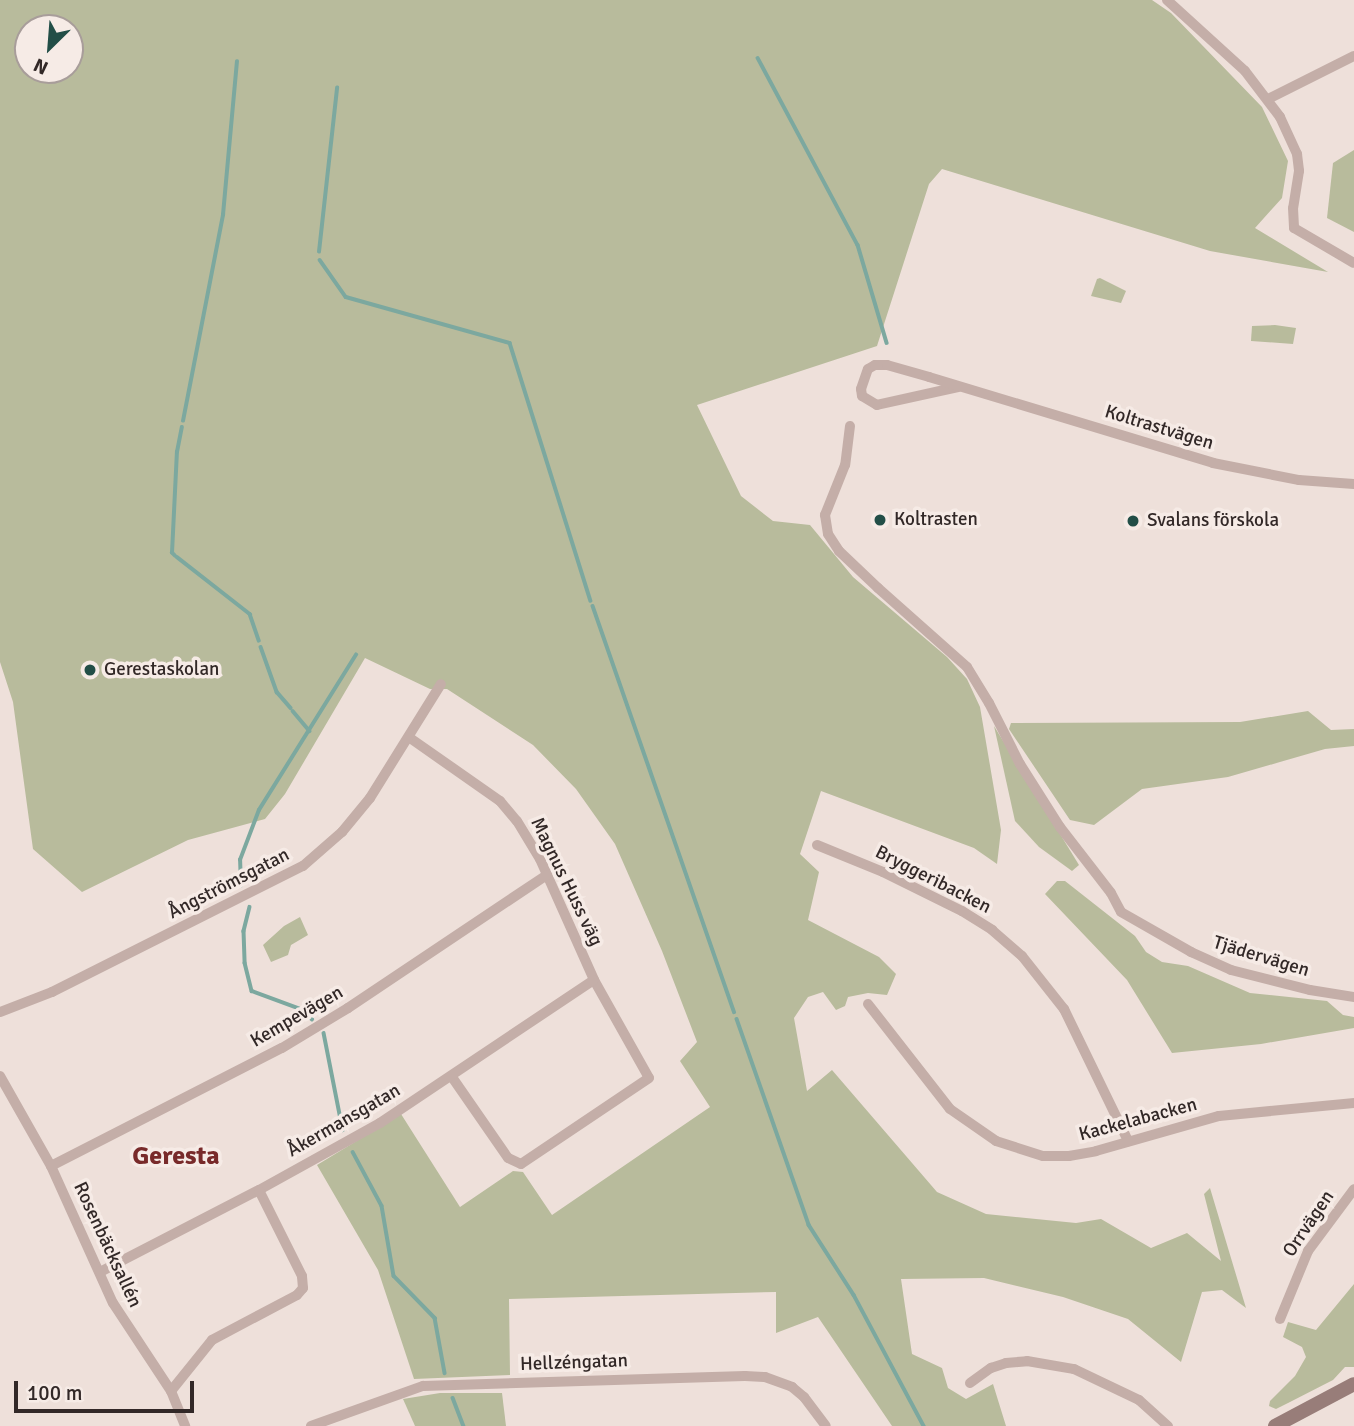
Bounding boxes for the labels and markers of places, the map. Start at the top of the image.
place label: Koltrasten [894,509,978,531]
place label: Svalans förskola [1147,510,1279,532]
marker: Koltrasten [872,512,888,528]
marker: Svalans förskola [1125,513,1141,529]
place label: Gerestaskolan [104,659,219,681]
marker: Gerestaskolan [82,662,98,678]

